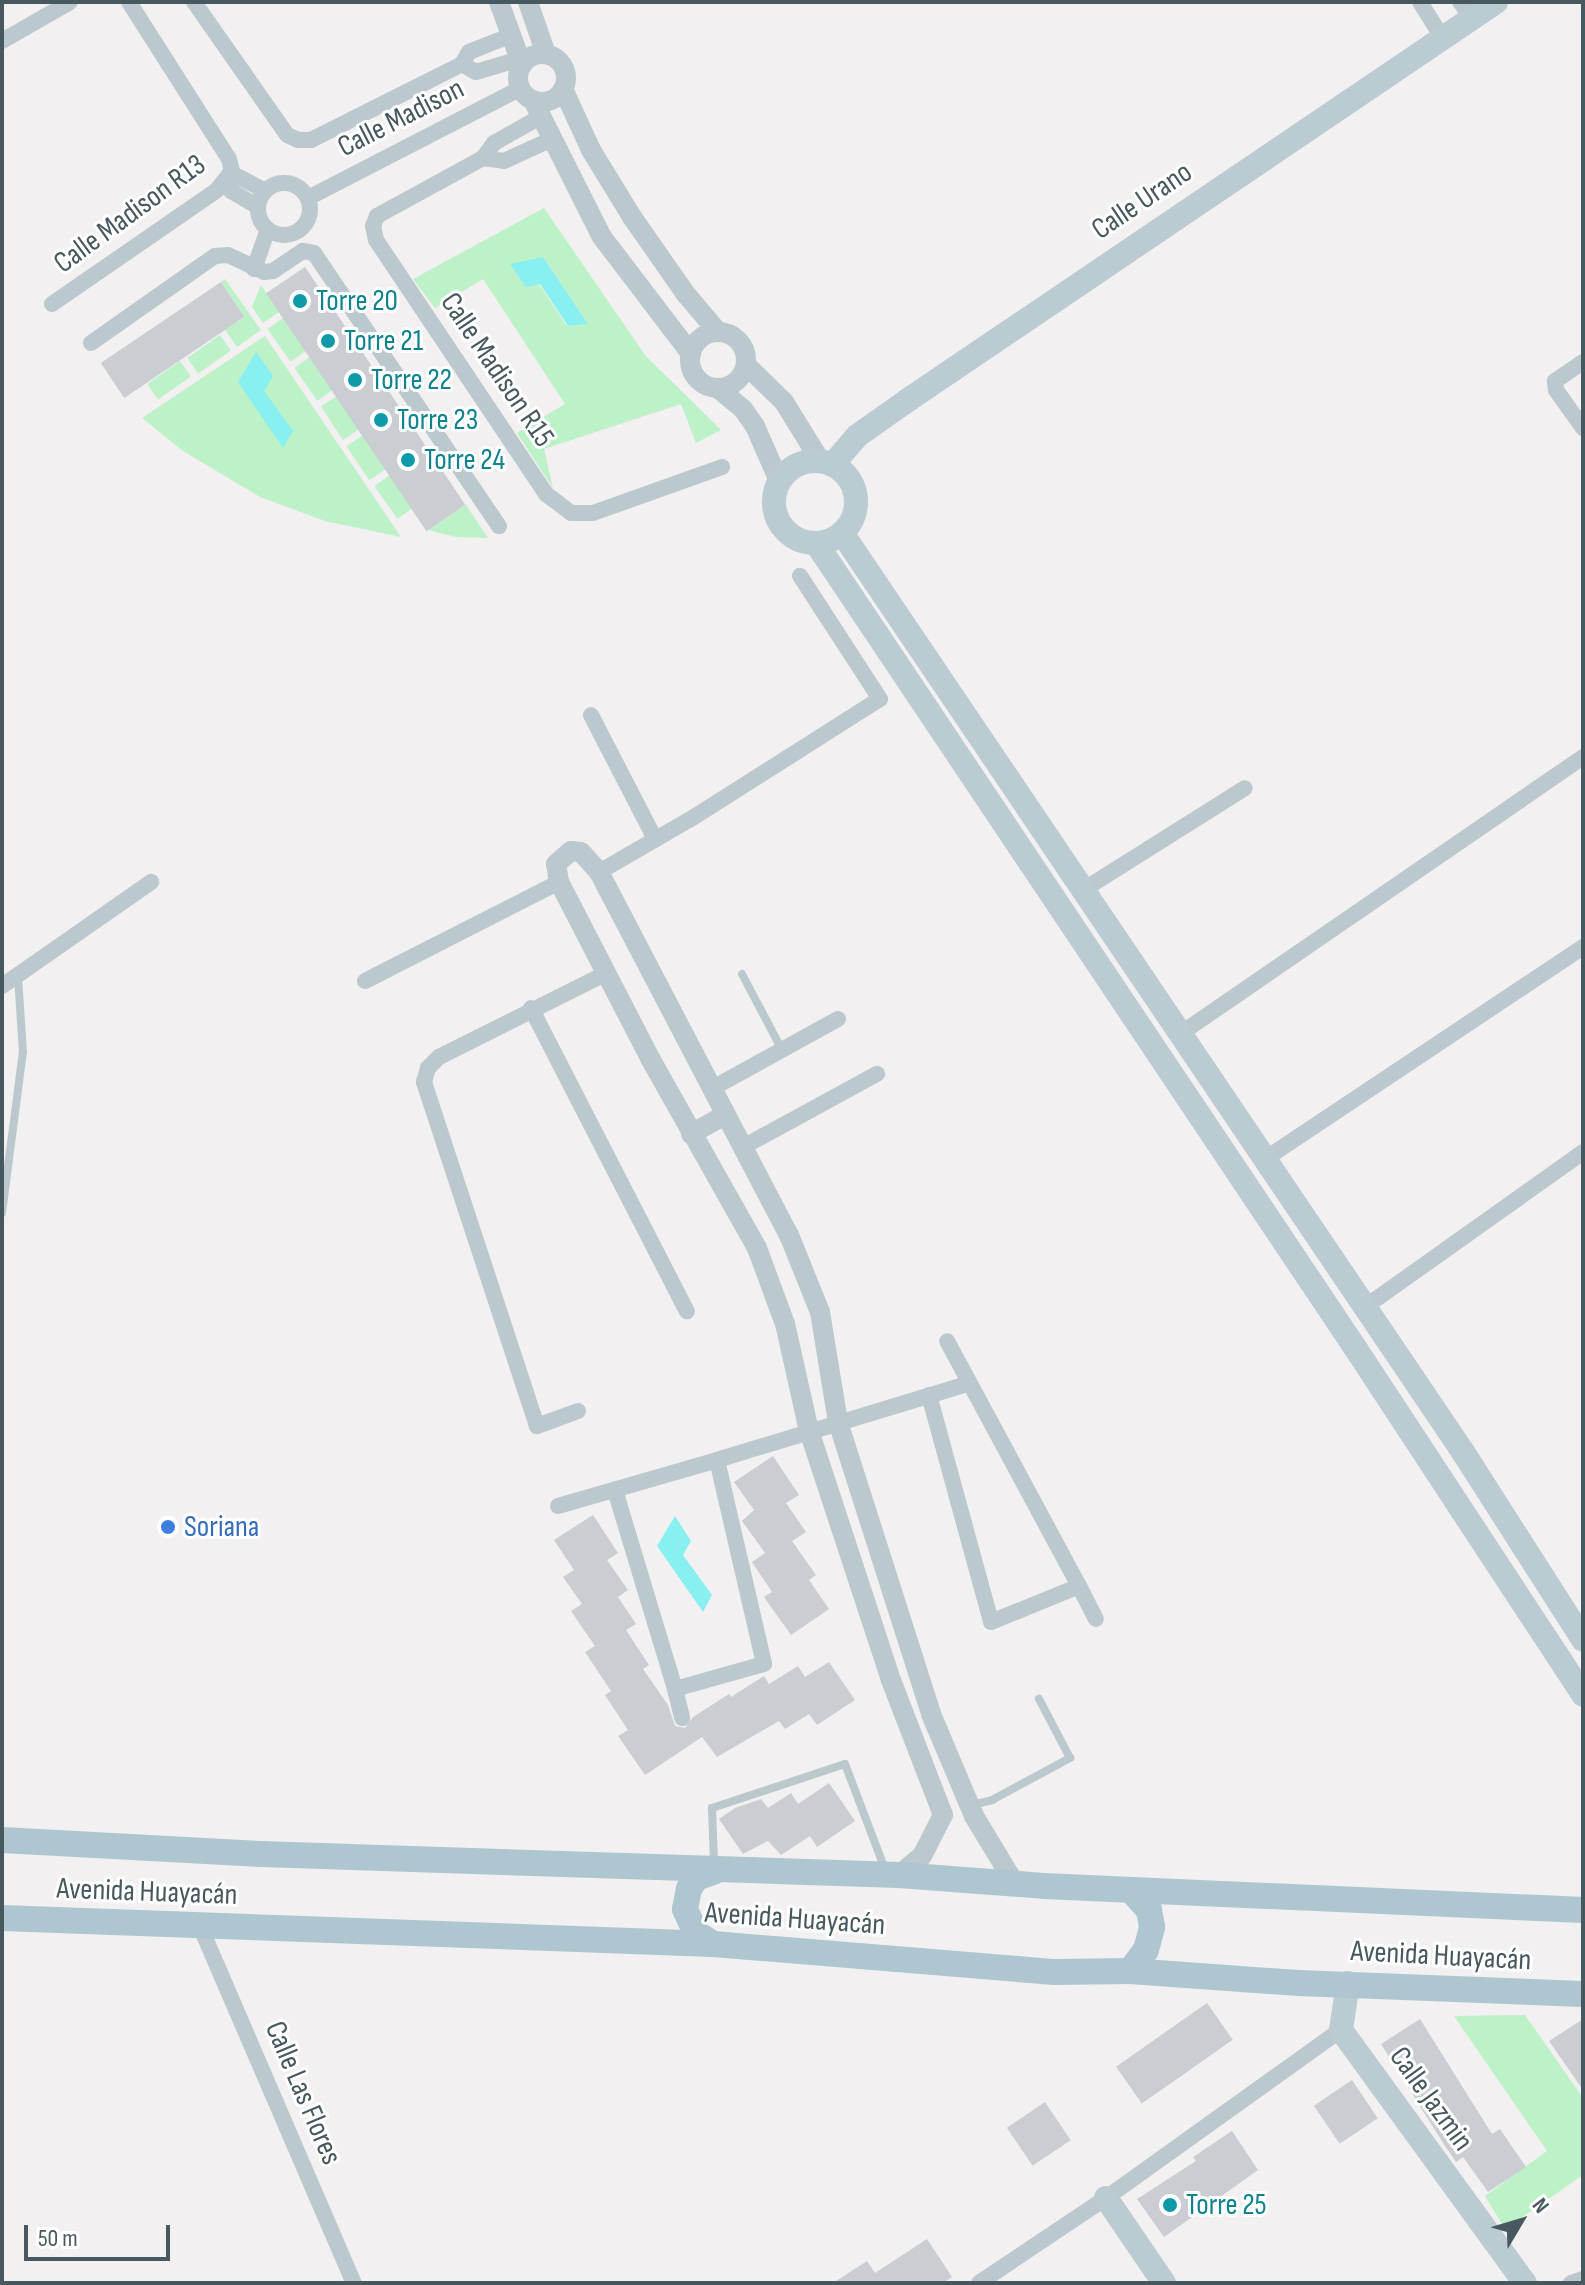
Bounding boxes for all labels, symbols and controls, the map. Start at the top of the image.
street label: Calle Madison [332,71,470,165]
street label: Calle Madison R13 [47,147,213,281]
street label: Calle Urano [1085,154,1199,248]
place label: Torre 20 [316,283,398,319]
street label: Calle Madison R15 [432,286,562,454]
marker: Torre 20 [291,292,309,310]
place label: Torre 21 [344,323,423,359]
marker: Torre 21 [319,332,337,350]
place label: Torre 22 [371,362,452,398]
marker: Torre 22 [346,371,364,389]
place label: Torre 23 [397,402,478,438]
marker: Torre 23 [372,411,390,429]
place label: Torre 24 [424,442,505,478]
marker: Torre 24 [399,451,417,469]
place label: Soriana [184,1509,259,1545]
marker: Soriana [159,1518,177,1536]
street label: Avenida Huayacán [56,1871,238,1913]
street label: Avenida Huayacán [703,1895,887,1943]
street label: Avenida Huayacán [1350,1933,1532,1979]
street label: Calle Las Flores [257,2016,349,2170]
street label: Calle Jazmin [1381,2040,1481,2158]
north arrow [1481,2181,1561,2261]
place label: Torre 25 [1186,2187,1267,2223]
text: N [1526,2193,1555,2219]
marker: Torre 25 [1161,2196,1179,2214]
scale bar [28,2209,174,2259]
text: 50 m [38,2224,78,2253]

